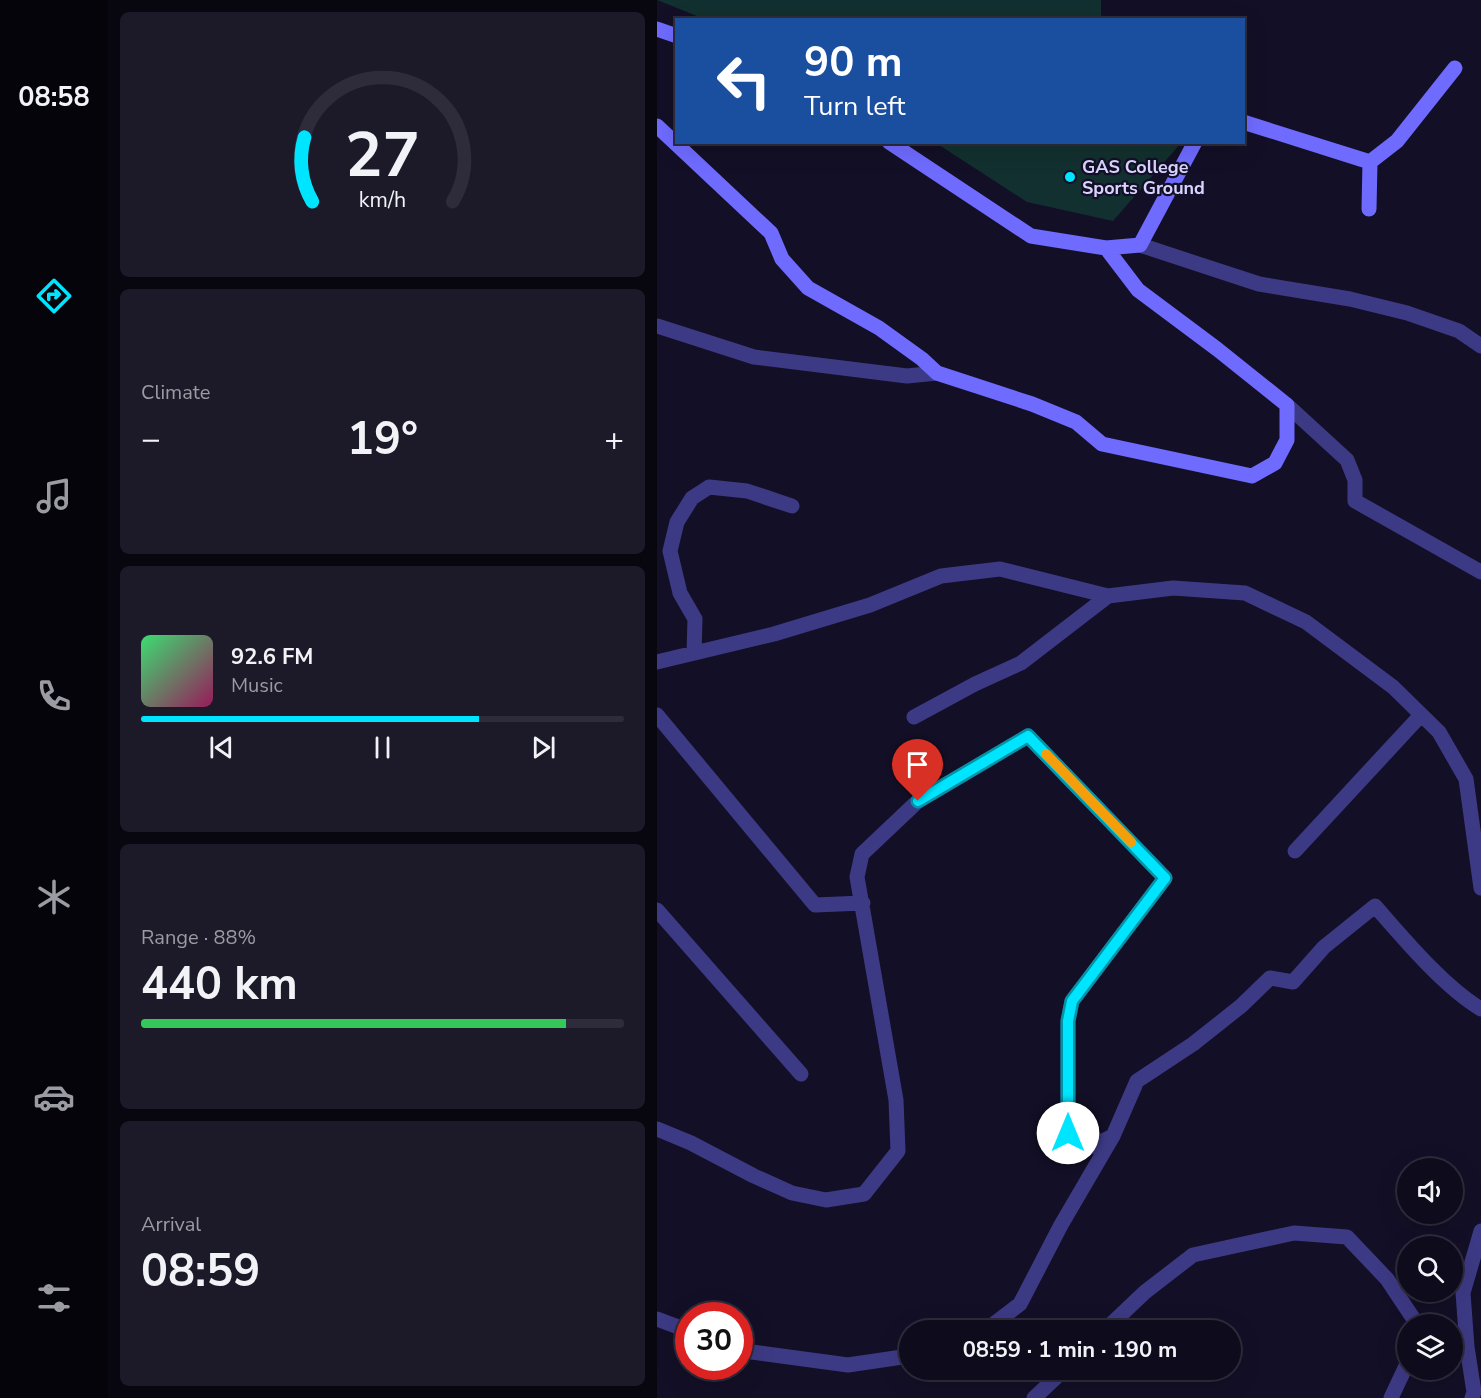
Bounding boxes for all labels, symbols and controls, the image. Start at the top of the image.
text: 90 m [804,34,903,91]
icon: left [705,42,783,120]
text: 08:58 [18,79,90,116]
text: Turn left [804,88,905,125]
text: 27 [345,113,420,198]
place label: GAS College Sports Ground [1082,155,1205,200]
marker: GAS College Sports Ground [1063,170,1077,184]
text: km/h [359,185,406,215]
icon: directions [33,275,75,317]
text: Climate [141,379,210,406]
text: 19° [347,409,418,470]
text: − [141,417,161,462]
text: + [604,417,624,462]
icon: music [33,475,75,517]
text: 92.6 FM [231,642,313,672]
text: Music [231,672,283,699]
icon: phone [33,675,75,717]
icon: previous [205,731,238,764]
icon: pause [366,731,399,764]
icon: next [527,731,560,764]
pin [892,739,943,801]
icon: arrive [901,748,934,781]
icon: climate [33,876,75,918]
text: Range · 88% [141,924,256,951]
text: 440 km [141,954,298,1015]
icon: car [33,1076,75,1118]
position arrow [1036,1101,1100,1165]
map controls [1397,1158,1463,1380]
button: sound [1397,1158,1463,1224]
text: Arrival [141,1211,201,1238]
button: search [1397,1236,1463,1302]
text: 08:59 [141,1241,260,1302]
icon: filters [33,1277,75,1319]
speed limit sign: 30 [675,1302,753,1380]
button: layers [1397,1314,1463,1380]
text: 08:59 · 1 min · 190 m [963,1335,1177,1365]

